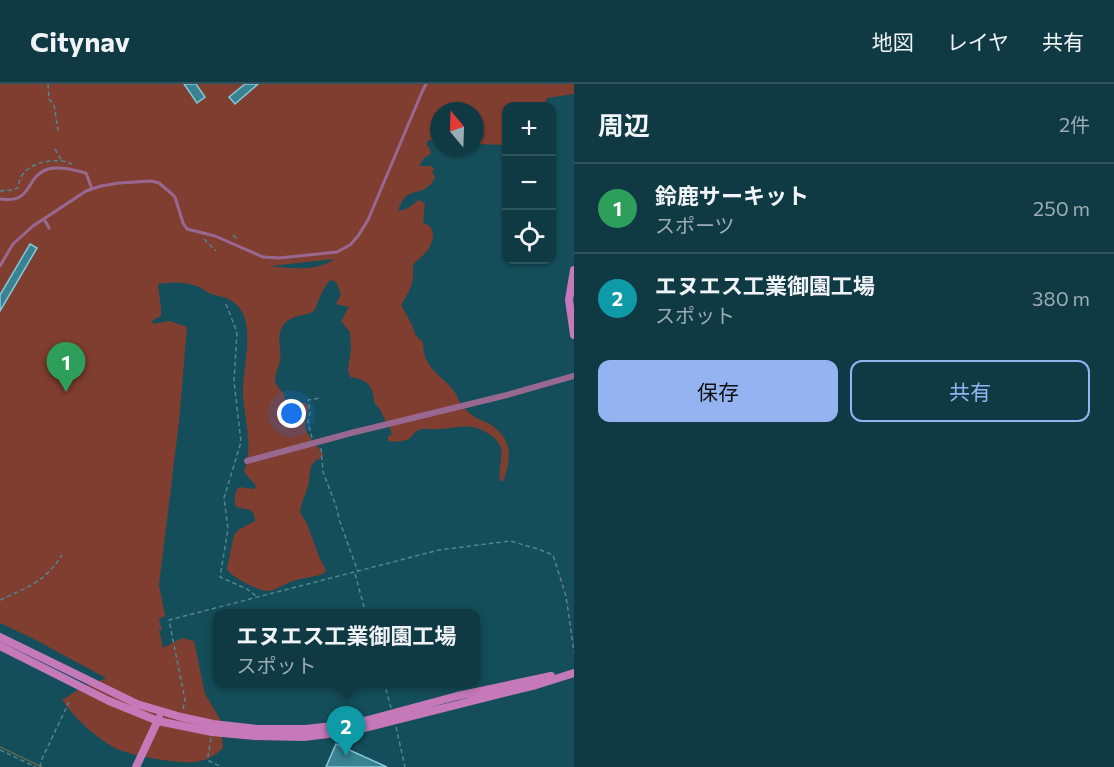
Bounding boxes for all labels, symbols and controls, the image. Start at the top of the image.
text: Citynav [30,24,130,58]
text: 地図 [872,29,914,54]
text: レイヤ [947,29,1009,54]
text: 共有 [1042,29,1084,54]
north arrow [430,102,484,156]
map controls [502,102,556,264]
button: + [502,102,556,156]
text: 周辺 [598,109,650,140]
text: 2件 [1059,112,1090,136]
button: − [502,156,556,210]
text: 鈴鹿サーキット [655,182,809,209]
text: 1 [613,196,622,220]
text: 250 m [1033,196,1090,220]
button: locate [502,210,556,264]
text: スポーツ [655,213,735,237]
text: エヌエス工業御園工場 [655,272,875,299]
text: 2 [612,286,623,310]
text: 380 m [1032,286,1090,310]
text: スポット [655,303,735,327]
pin: 1 [46,342,86,392]
button: 保存 [598,360,838,422]
button: 共有 [850,360,1090,422]
your location [277,399,306,428]
popup [213,609,480,687]
text: エヌエス工業御園工場 [236,622,457,649]
text: スポット [236,653,316,677]
pin: 2 [326,706,366,756]

